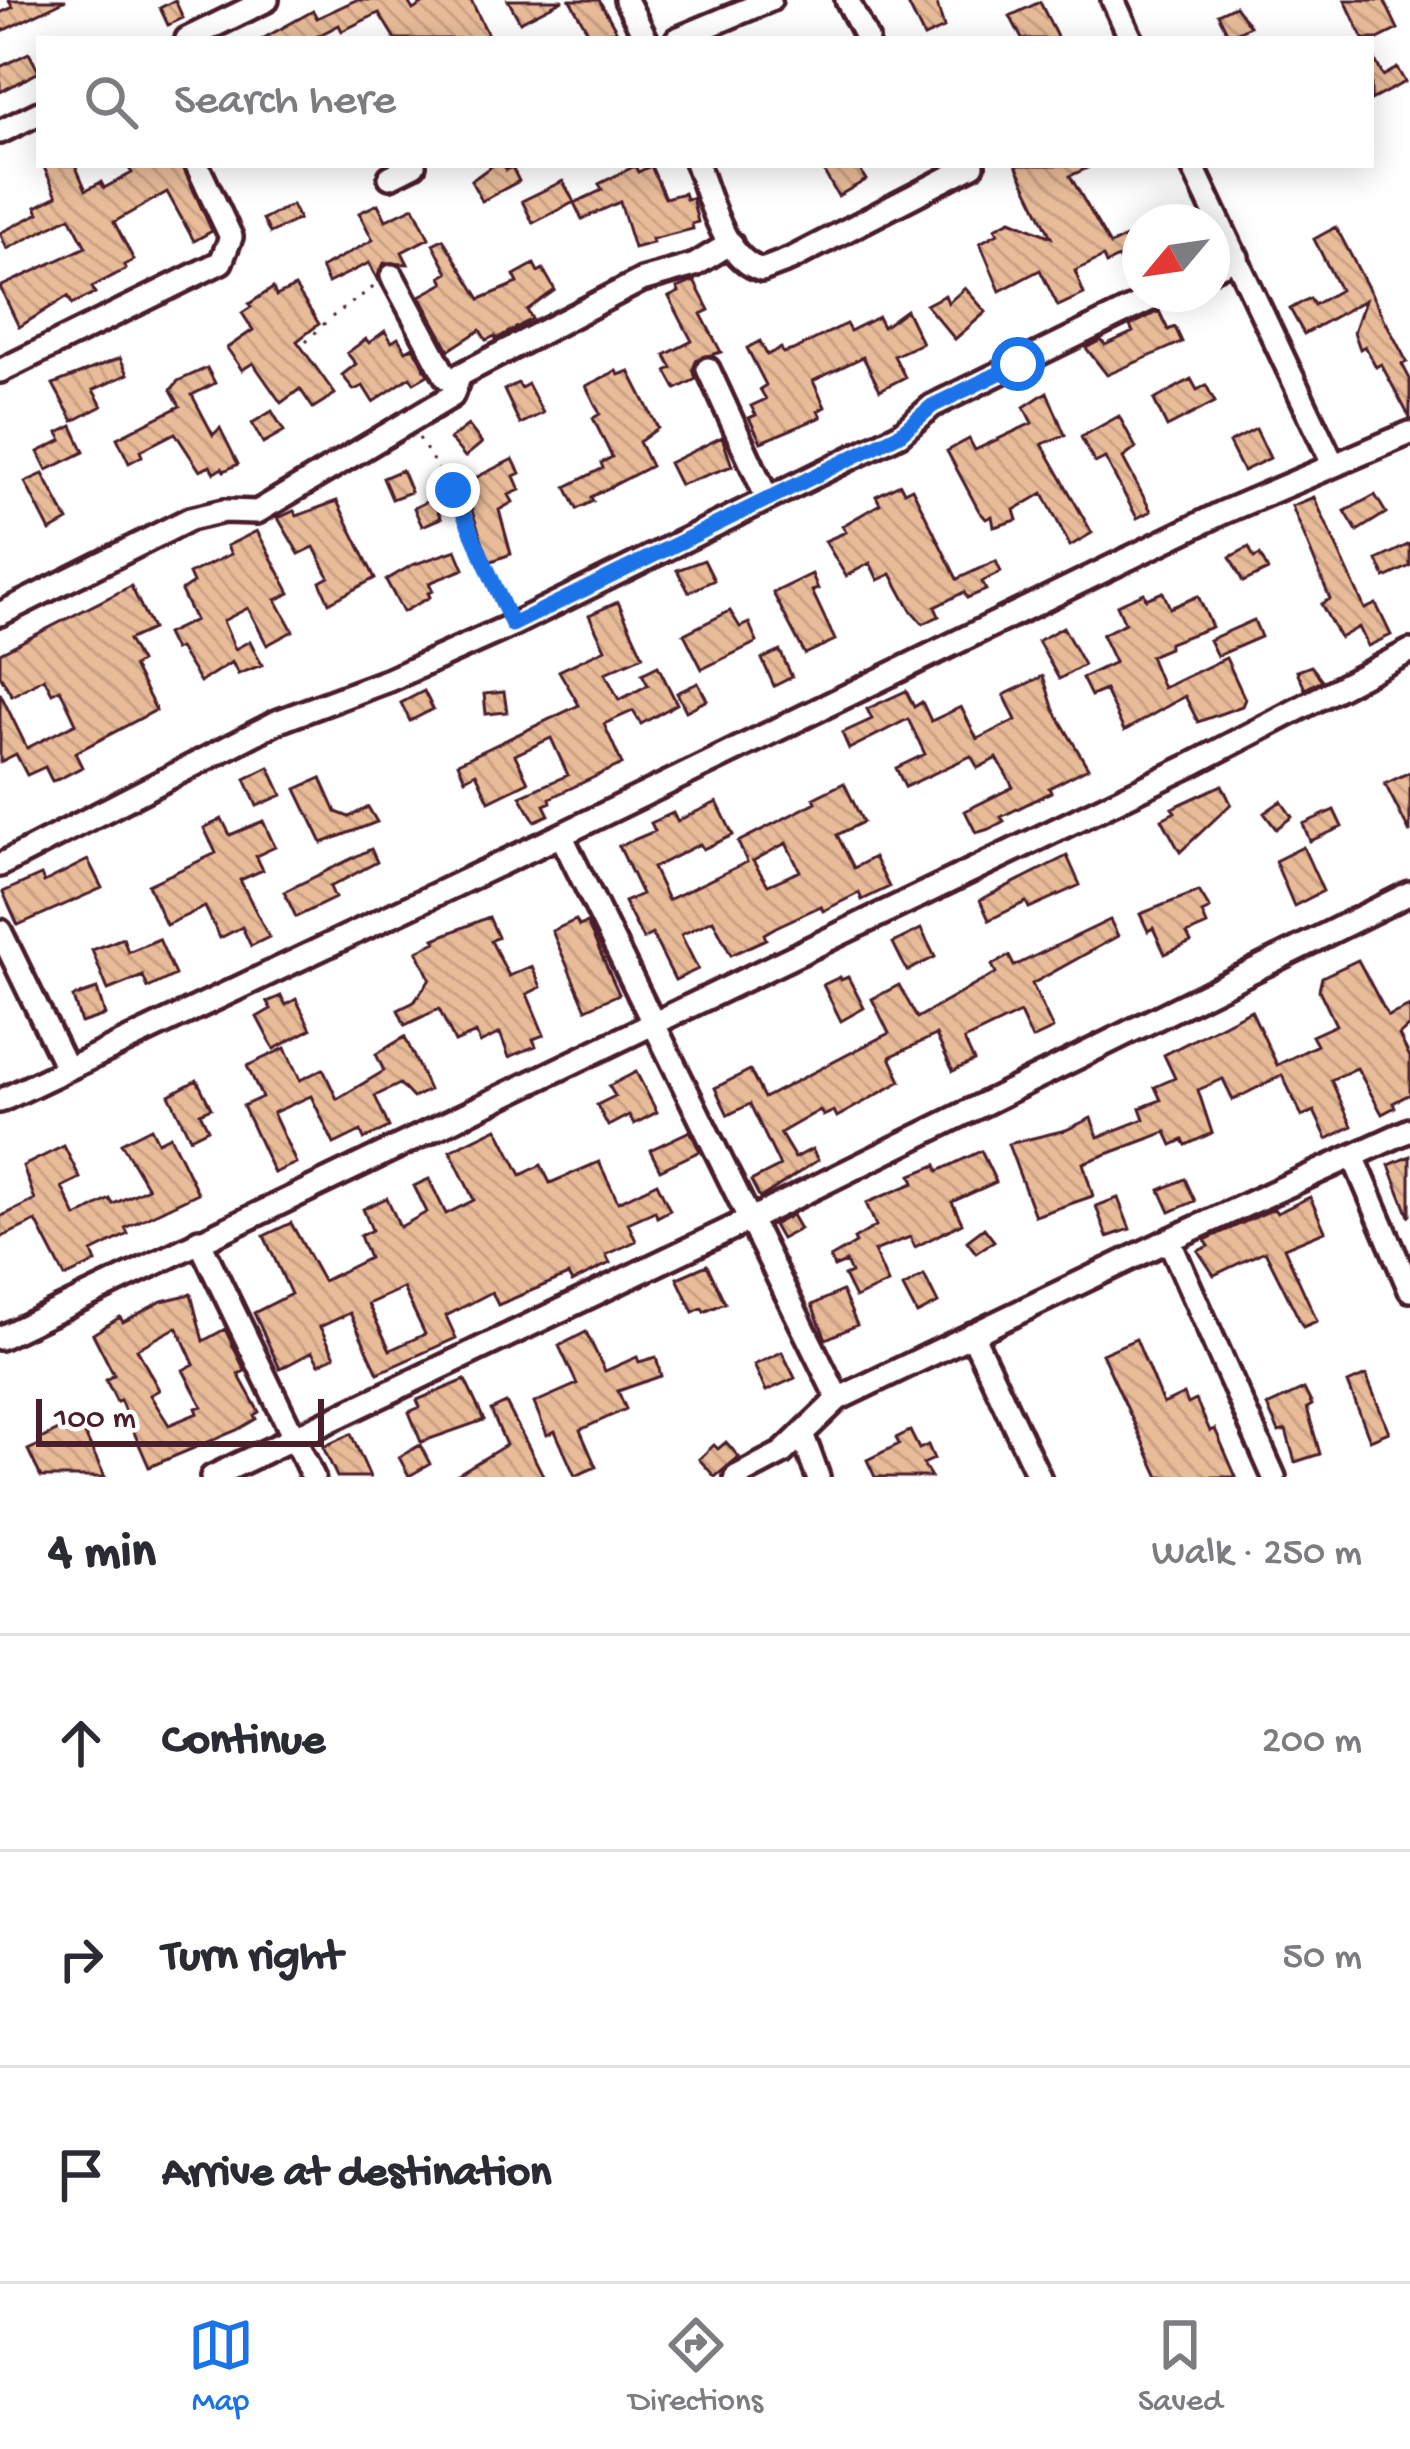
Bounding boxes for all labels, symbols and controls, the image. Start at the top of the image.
search box [36,36,1374,168]
icon: search [78,69,144,135]
text: Search here [174,76,396,129]
north arrow [1122,204,1230,312]
route start [991,337,1045,391]
route end [426,463,480,517]
scale bar [36,1393,324,1446]
text: 100 m [54,1401,136,1439]
text: 4 min [48,1525,156,1585]
text: Walk · 250 m [1152,1532,1362,1578]
icon: ahead [48,1710,114,1776]
text: Continue [162,1716,325,1769]
text: 200 m [1262,1720,1362,1766]
icon: right [48,1926,114,1992]
text: Turn right [162,1932,342,1985]
text: 50 m [1282,1936,1362,1982]
icon: arrive [48,2142,114,2208]
text: Arrive at destination [162,2148,551,2201]
tab: Map [188,2312,254,2422]
tab: Directions [629,2312,763,2422]
tab: Saved [1138,2312,1222,2422]

